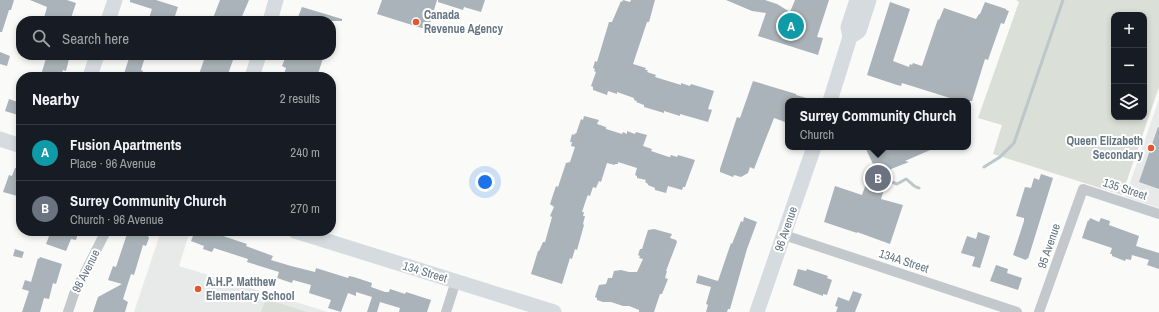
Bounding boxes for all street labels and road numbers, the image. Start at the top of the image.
street label: 135 Street [1101,174,1149,204]
street label: 96 Avenue [771,204,801,254]
street label: 95 Avenue [1034,221,1064,271]
street label: 134A Street [877,245,931,277]
street label: 98 Avenue [68,247,104,295]
street label: 134 Street [401,258,449,286]

